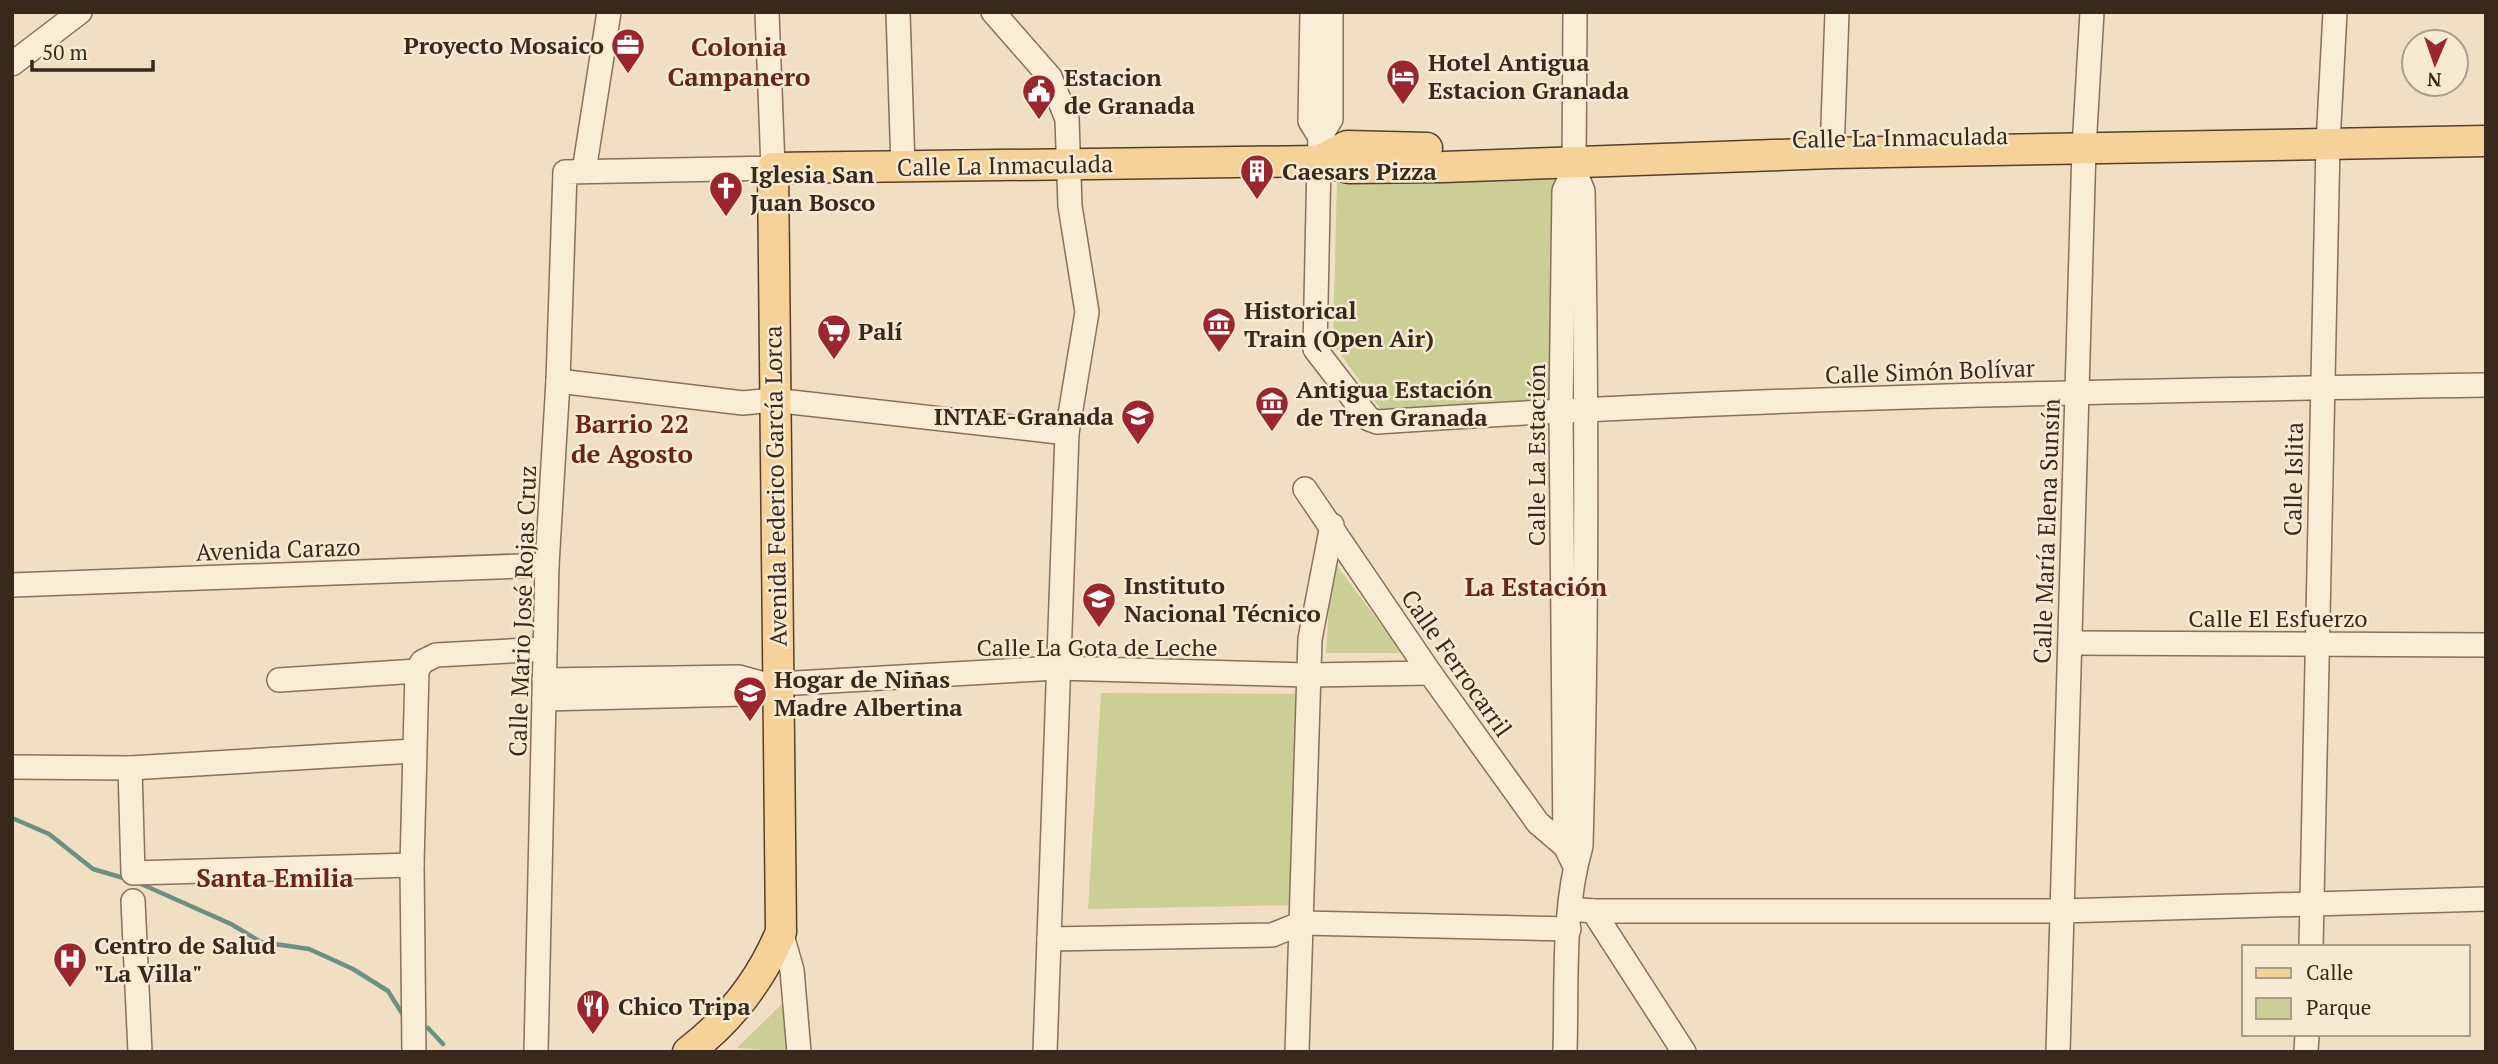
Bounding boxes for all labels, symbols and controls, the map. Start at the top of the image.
office icon: Proyecto Mosaico [609,26,647,75]
scale bar [32,28,152,72]
north arrow [2400,28,2470,98]
place label: Proyecto Mosaico [403,29,604,61]
district label: Colonia Campanero [667,29,811,93]
text: 50 m [42,38,88,66]
place label: Hotel Antigua Estacion Granada [1428,46,1630,106]
hotel icon: Hotel Antigua Estacion Granada [1384,57,1422,106]
place label: Estacion de Granada [1064,61,1196,121]
text: N [2426,68,2442,93]
public building icon: Estacion de Granada [1020,72,1058,121]
street label: Calle La Inmaculada [1792,119,2008,155]
street label: Calle La Inmaculada [897,147,1113,183]
building icon: Caesars Pizza [1238,152,1276,201]
place label: Caesars Pizza [1282,155,1437,187]
place label: Iglesia San Juan Bosco [750,158,875,218]
church icon: Iglesia San Juan Bosco [707,169,745,218]
place label: Historical Train (Open Air) [1244,294,1434,354]
museum icon: Historical Train (Open Air) [1200,305,1238,354]
supermarket icon: Palí [815,312,853,361]
place label: Palí [858,315,903,347]
street label: Avenida Federico García Lorca [756,325,794,647]
street label: Calle Simón Bolívar [1824,351,2036,391]
street label: Calle La Estación [1520,364,1552,546]
place label: Antigua Estación de Tren Granada [1296,373,1493,433]
museum icon: Antigua Estación de Tren Granada [1253,384,1291,433]
school or university icon: INTAE-Granada [1119,397,1157,446]
street label: Calle María Elena Sunsín [2025,398,2067,664]
place label: INTAE-Granada [934,400,1115,432]
district label: Barrio 22 de Agosto [571,406,693,470]
street label: Calle Islita [2276,422,2310,536]
street label: Calle Mario José Rojas Cruz [501,465,543,757]
street label: Avenida Carazo [195,530,361,568]
place label: Instituto Nacional Técnico [1124,569,1321,629]
district label: La Estación [1465,569,1607,603]
school or university icon: Instituto Nacional Técnico [1080,580,1118,629]
street label: Calle Ferrocarril [1394,583,1520,743]
street label: Calle El Esfuerzo [2188,602,2368,634]
street label: Calle La Gota de Leche [976,631,1218,663]
place label: Hogar de Niñas Madre Albertina [774,663,963,723]
school or university icon: Hogar de Niñas Madre Albertina [731,674,769,723]
district label: Santa Emilia [196,860,354,894]
place label: Centro de Salud "La Villa" [94,929,277,989]
hospital icon: Centro de Salud "La Villa" [51,940,89,989]
legend [2242,945,2470,1036]
text: Calle [2306,958,2353,986]
restaurant icon: Chico Tripa [574,987,612,1036]
place label: Chico Tripa [618,990,751,1022]
text: Parque [2306,993,2371,1021]

